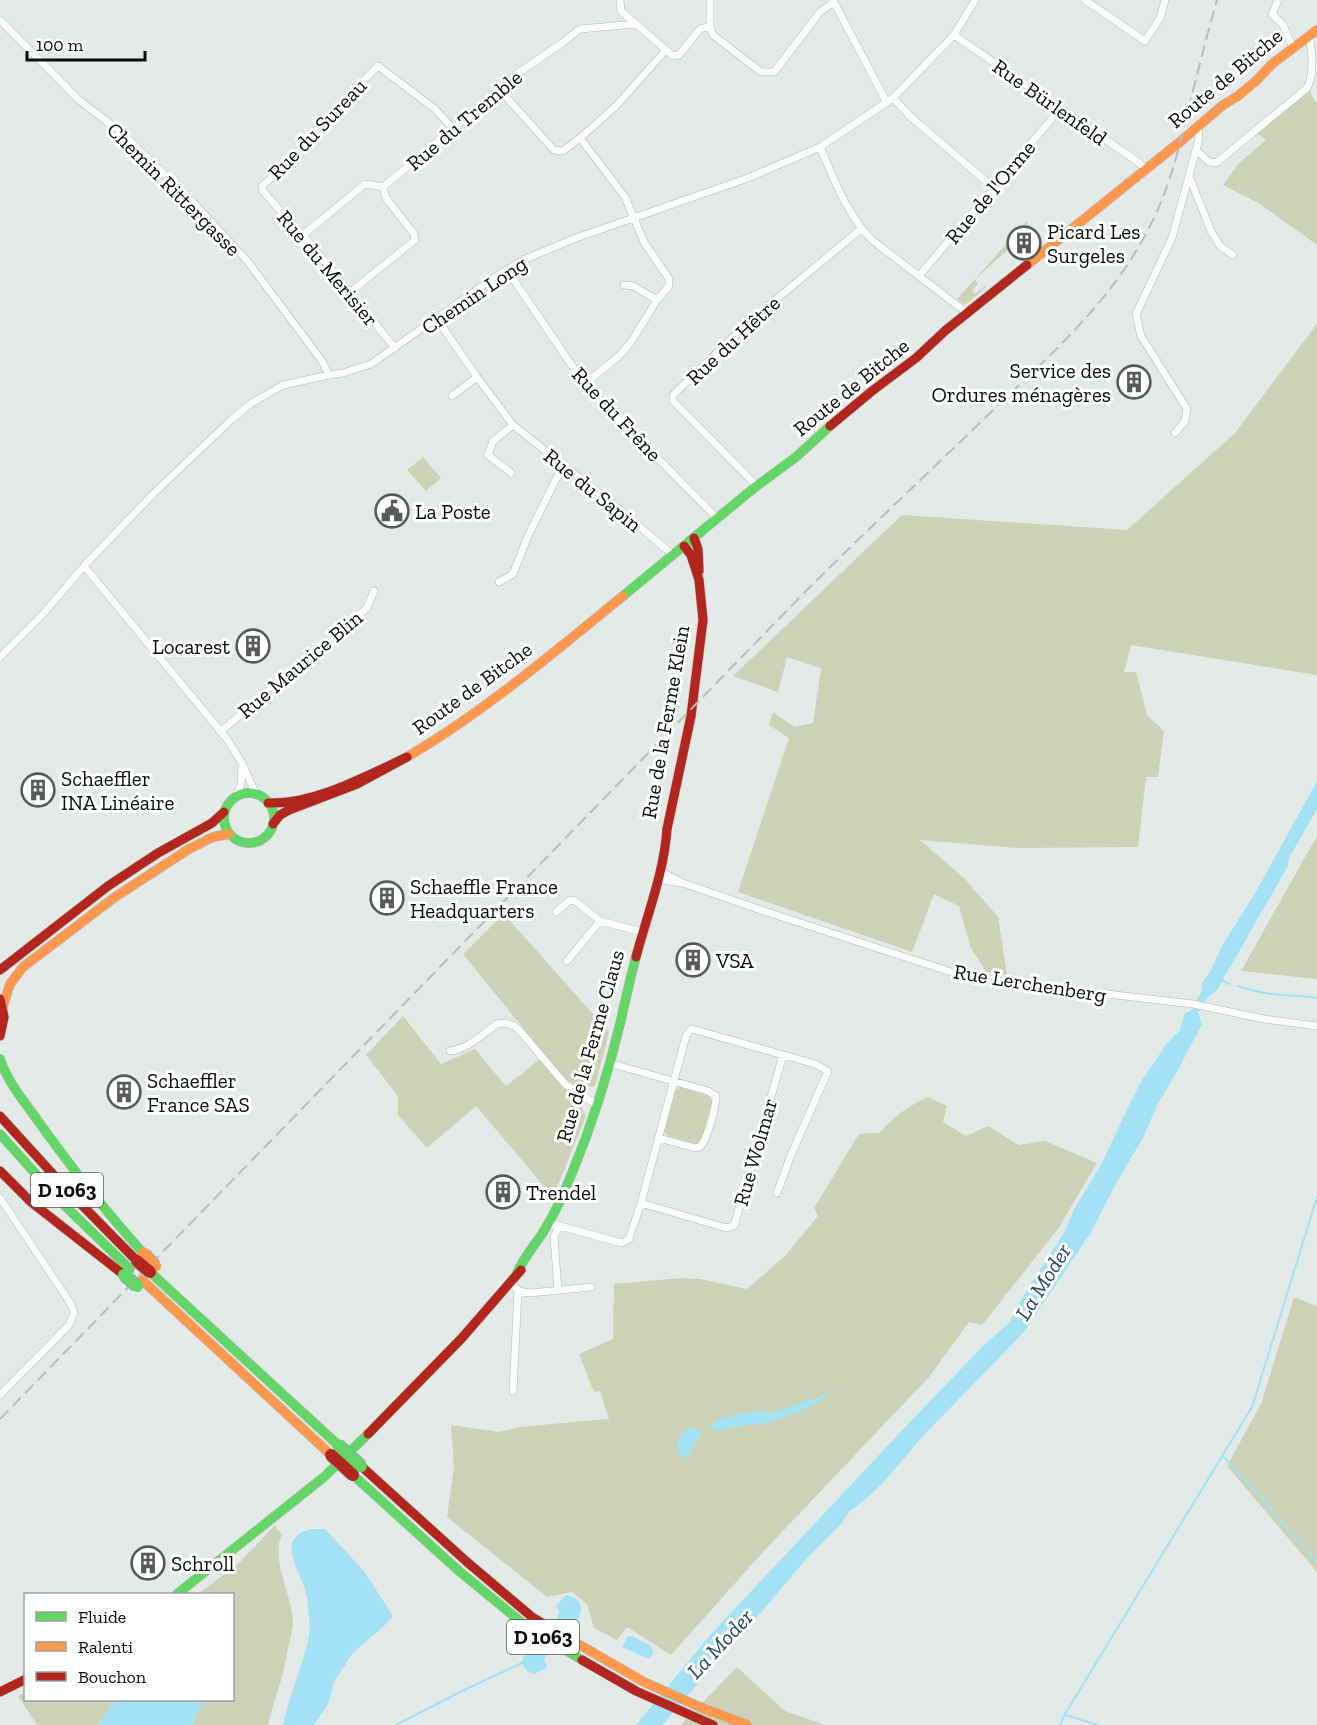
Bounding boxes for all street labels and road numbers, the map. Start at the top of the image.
street label: Route de Bitche [1163,23,1287,133]
street label: Rue Bürlenfeld [988,53,1112,151]
street label: Rue du Tremble [401,64,527,176]
street label: Rue du Sureau [262,73,372,185]
street label: Chemin Rittergasse [102,117,246,261]
street label: Rue de l'Orme [940,135,1040,249]
street label: Rue du Merisier [272,205,384,331]
street label: Chemin Long [417,250,532,339]
street label: Rue du Hêtre [681,290,785,390]
street label: Route de Bitche [788,333,914,441]
street label: Rue du Frêne [567,362,667,466]
street label: Rue du Sapin [539,443,647,537]
street label: Rue Maurice Blin [233,605,367,723]
street label: Rue de la Ferme Klein [636,623,694,821]
street label: Route de Bitche [407,636,537,740]
street label: Rue de la Ferme Claus [551,947,629,1145]
street label: Rue Lerchenberg [952,959,1109,1007]
street label: Rue Wolmar [728,1095,782,1209]
road number: D 1063 [31,1173,103,1207]
road number: D 1063 [507,1620,579,1654]

